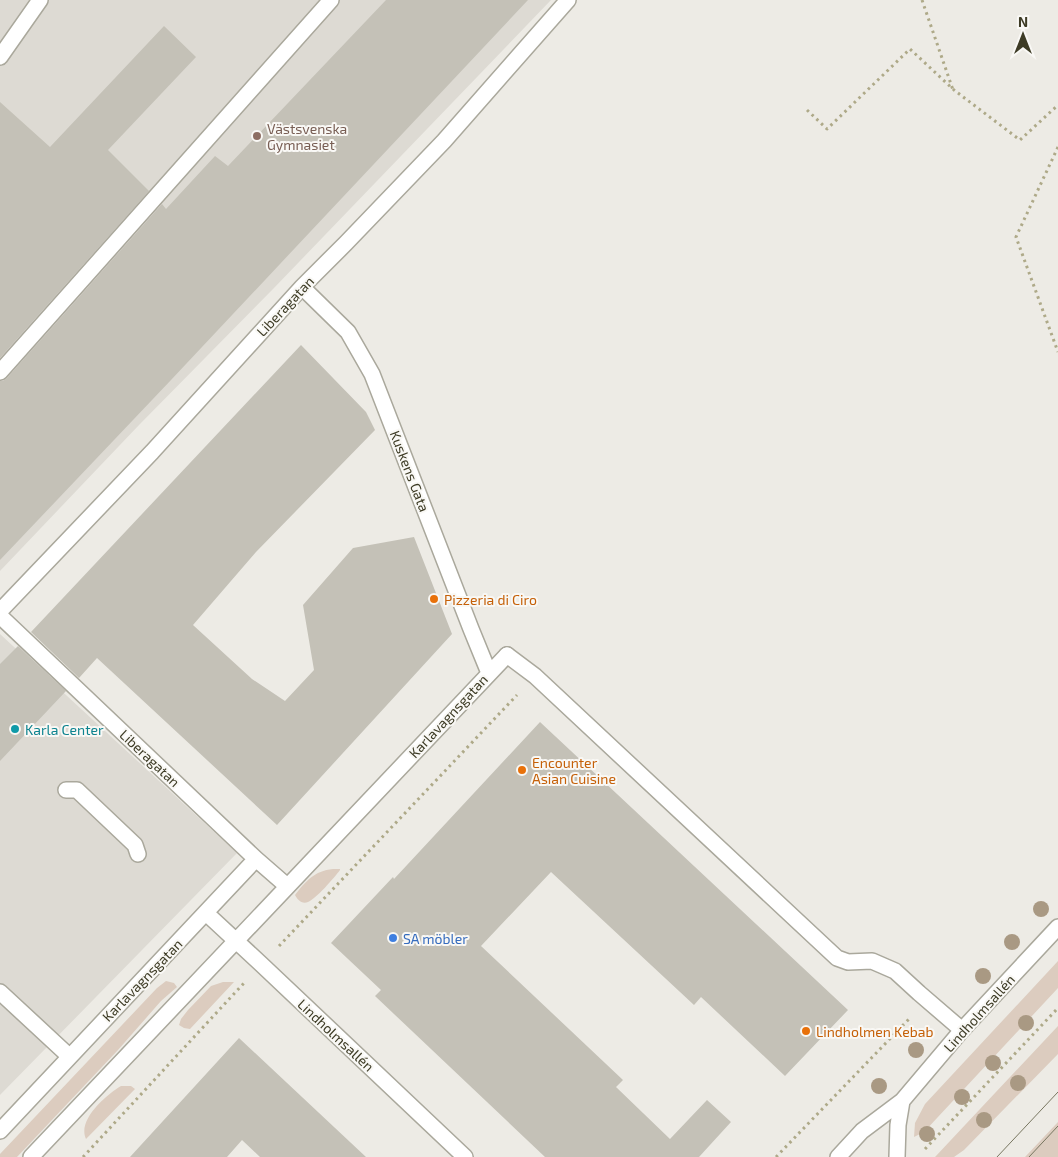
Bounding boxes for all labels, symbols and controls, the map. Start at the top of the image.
north arrow [998,10,1048,60]
text: N [1018,13,1028,30]
place label: Västsvenska Gymnasiet [267,120,347,153]
marker: Västsvenska Gymnasiet [251,130,263,142]
street label: Liberagatan [253,272,317,340]
street label: Kuskens Gata [387,428,433,514]
place label: Pizzeria di Ciro [444,591,537,608]
marker: Pizzeria di Ciro [428,593,440,605]
street label: Karlavagnsgatan [405,671,491,761]
place label: Karla Center [25,721,104,738]
marker: Karla Center [9,723,21,735]
street label: Liberagatan [116,726,184,790]
place label: Encounter Asian Cuisine [532,754,616,787]
marker: Encounter Asian Cuisine [516,764,528,776]
place label: SA möbler [403,930,468,947]
marker: SA möbler [387,932,399,944]
street label: Karlavagnsgatan [98,935,186,1025]
street label: Lindholmsallén [940,971,1018,1055]
street label: Lindholmsallén [294,995,378,1075]
place label: Lindholmen Kebab [816,1023,933,1040]
marker: Lindholmen Kebab [800,1025,812,1037]

